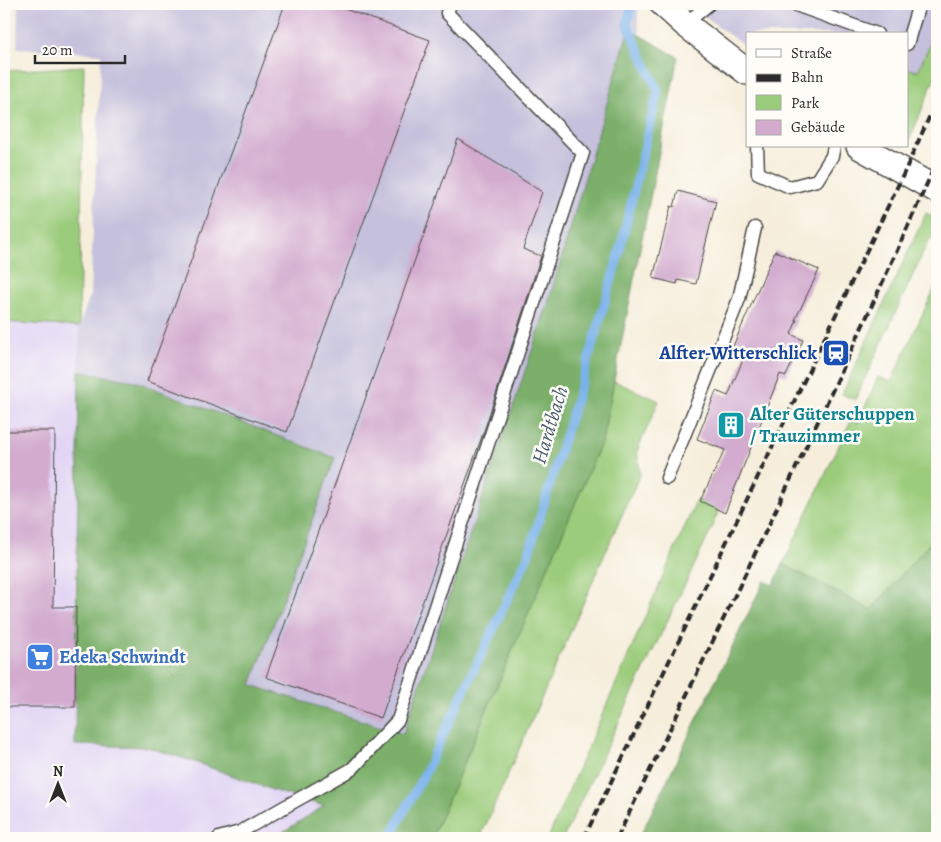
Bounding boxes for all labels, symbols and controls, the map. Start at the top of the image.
scale bar [35,32,125,64]
legend [746,32,908,148]
text: 20 m [42,40,73,60]
text: Straße [791,43,832,63]
text: Bahn [791,67,823,87]
text: Park [791,93,820,113]
text: Gebäude [791,117,845,137]
station icon: Alfter-Witterschlick [821,338,851,368]
place label: Alfter-Witterschlick [658,340,817,366]
water label: Hardtbach [525,383,575,467]
place label: Alter Güterschuppen / Trauzimmer [749,401,915,449]
building icon: Alter Güterschuppen / Trauzimmer [716,410,746,440]
supermarket icon: Edeka Schwindt [25,642,55,672]
place label: Edeka Schwindt [59,644,186,670]
north arrow [32,760,82,810]
text: N [53,762,63,781]

